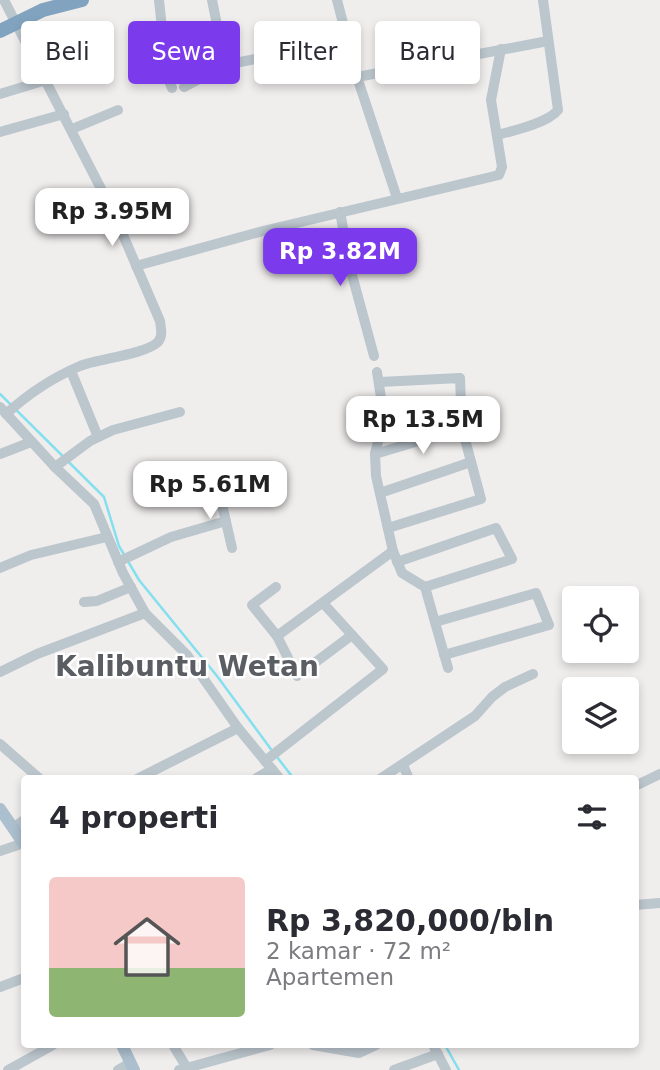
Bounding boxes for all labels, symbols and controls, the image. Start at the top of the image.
chip: Beli [21,21,114,84]
chip: Sewa [128,21,240,84]
chip: Filter [254,21,361,84]
chip: Baru [375,21,480,84]
pin: Rp 3.95M [40,188,184,248]
text: Rp 3.95M [51,198,173,224]
pin: Rp 3.82M [268,229,412,288]
text: Rp 3.82M [279,238,401,264]
pin: Rp 13.5M [351,396,495,456]
text: Rp 13.5M [362,406,484,432]
pin: Rp 5.61M [138,462,282,521]
text: Rp 5.61M [149,471,271,497]
map controls [562,586,639,754]
button: locate [562,586,639,663]
district label: Kalibuntu Wetan [55,650,319,683]
button: layers [562,677,639,754]
icon: filters [573,798,611,836]
text: 4 properti [49,800,218,835]
text: Rp 3,820,000/bln [266,903,554,938]
icon: home [105,905,189,989]
text: 2 kamar · 72 m² [266,938,451,964]
text: Apartemen [266,964,394,990]

